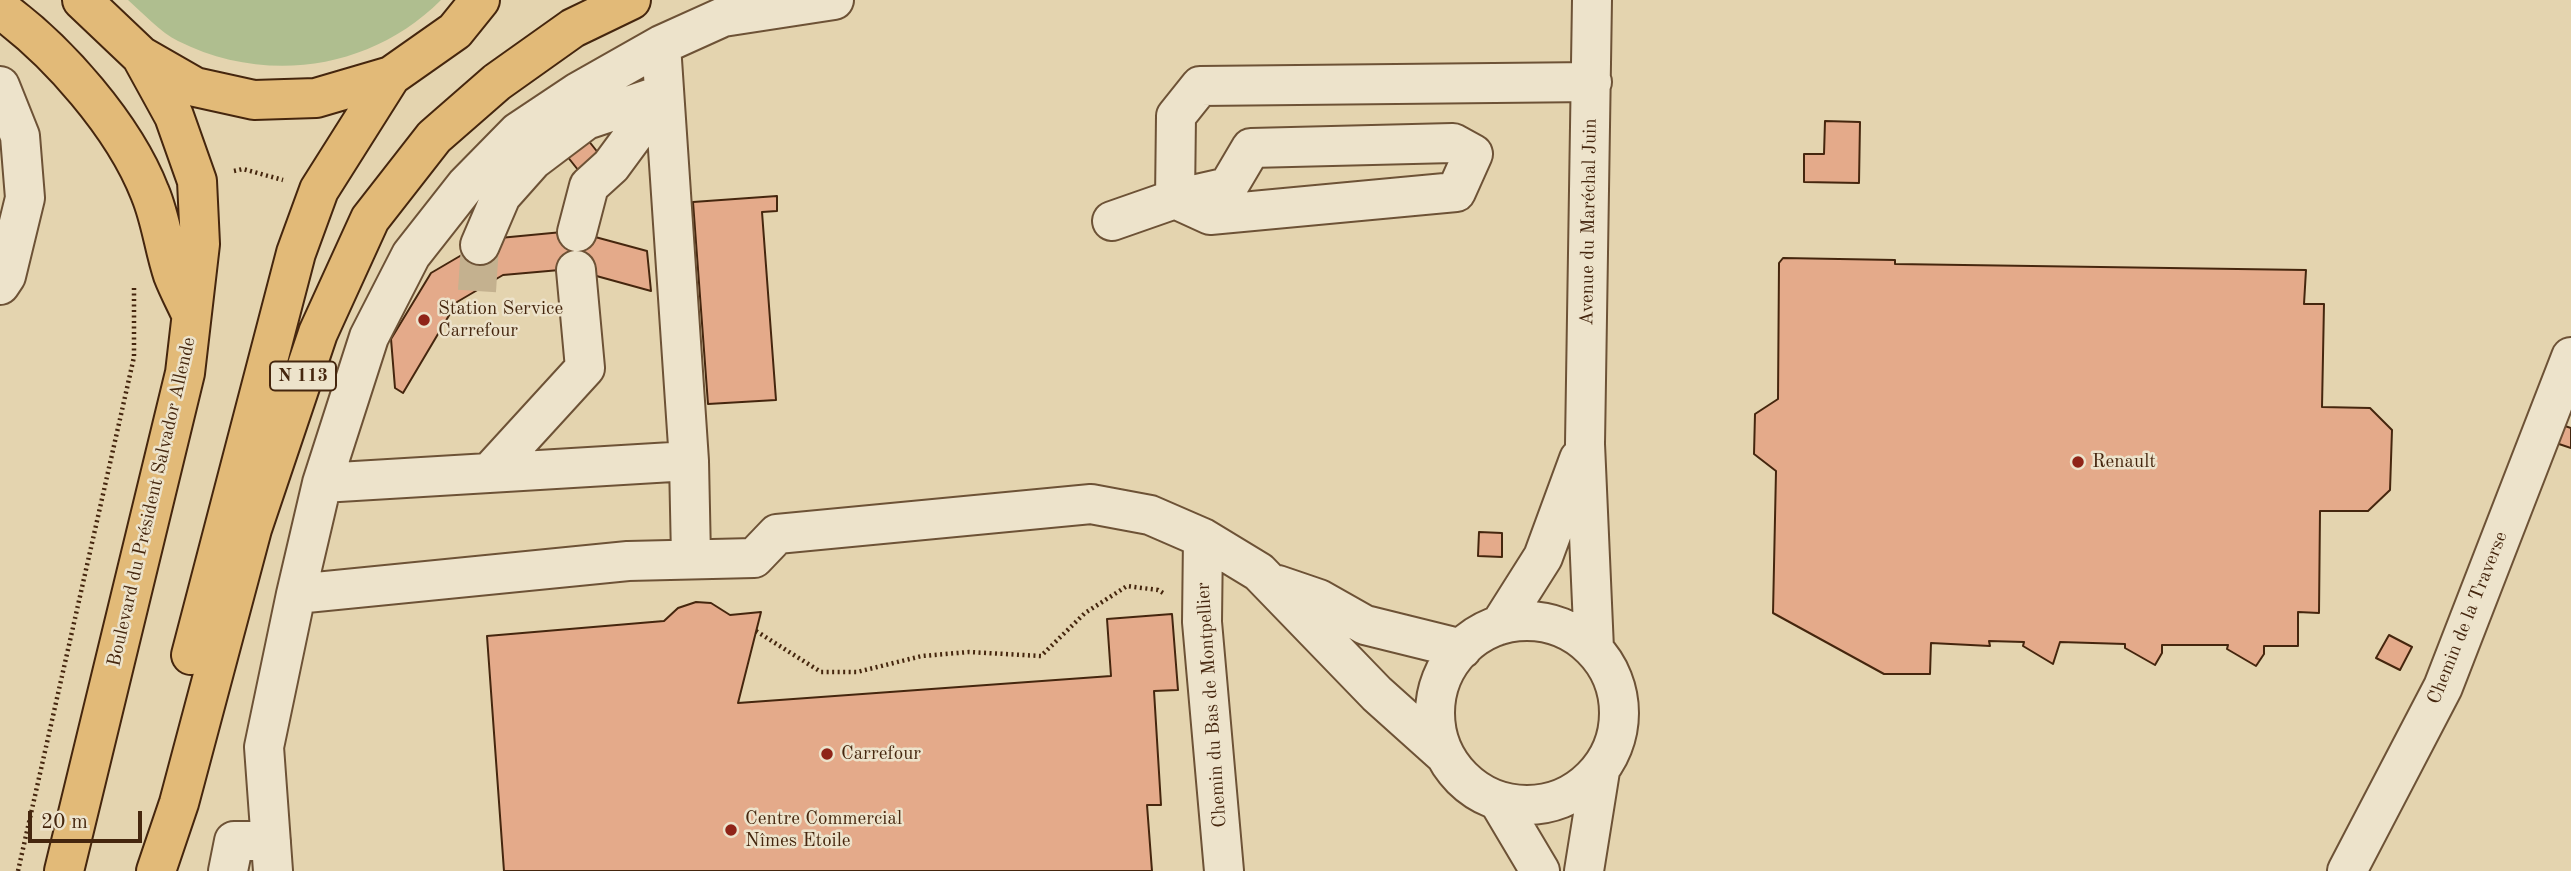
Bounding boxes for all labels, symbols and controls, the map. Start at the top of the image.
street label: Avenue du Maréchal Juin [1576,118,1602,326]
place label: Station Service Carrefour [438,298,563,342]
marker: Station Service Carrefour [416,312,432,328]
street label: Boulevard du Président Salvador Allende [103,335,201,669]
road number: N 113 [270,362,336,390]
place label: Renault [2092,451,2156,473]
marker: Renault [2070,454,2086,470]
street label: Chemin de la Traverse [2423,528,2513,708]
street label: Chemin du Bas de Montpellier [1192,582,1232,828]
place label: Carrefour [841,743,921,765]
marker: Carrefour [819,746,835,762]
scale bar [32,798,145,842]
place label: Centre Commercial Nîmes Etoile [745,808,902,852]
text: 20 m [41,812,88,833]
marker: Centre Commercial Nîmes Etoile [723,822,739,838]

